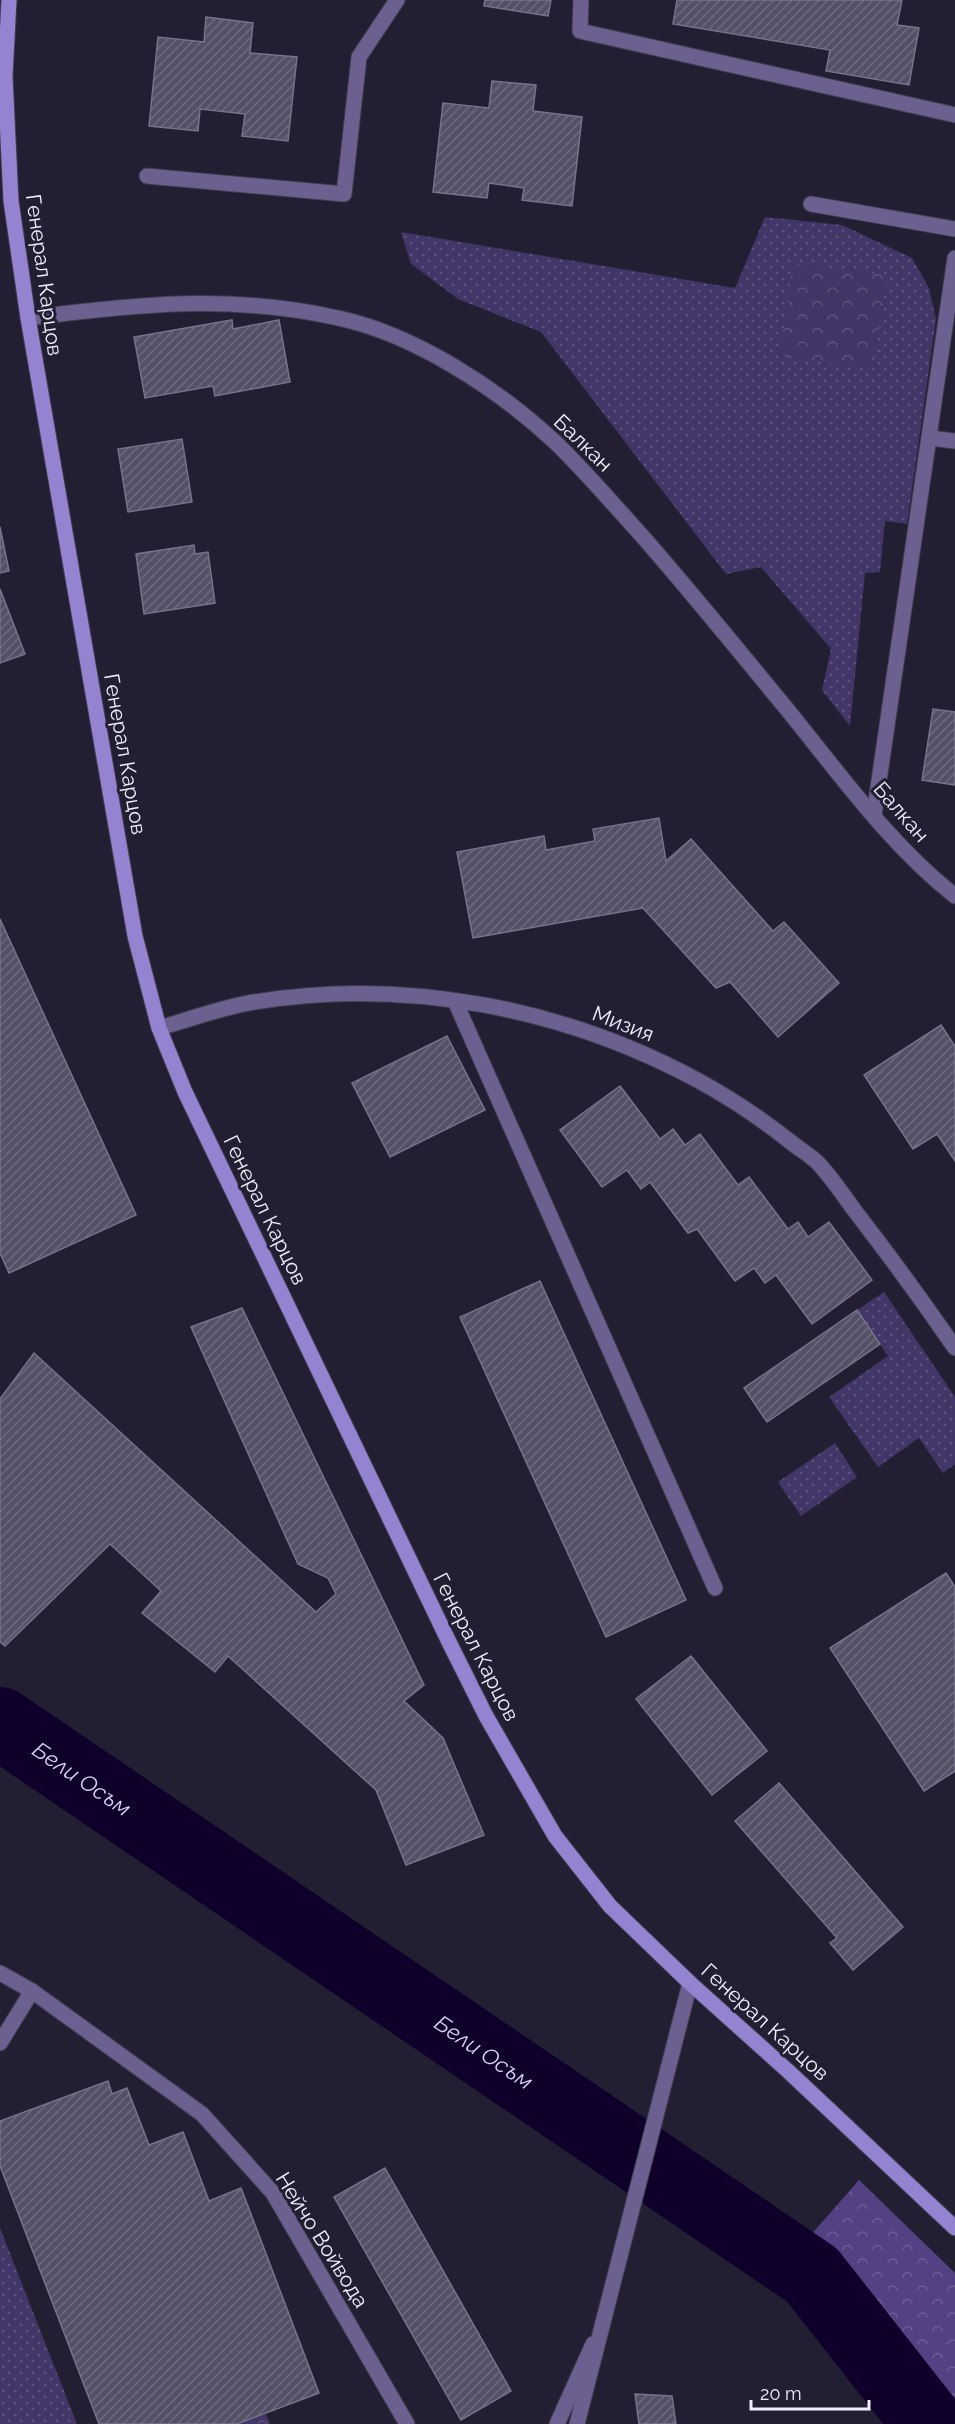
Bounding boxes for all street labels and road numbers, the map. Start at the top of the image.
street label: Генерал Карцов [21,192,68,357]
street label: Балкан [549,409,618,477]
street label: Генерал Карцов [99,671,152,836]
street label: Балкан [868,776,934,847]
street label: Мизия [589,1000,657,1047]
street label: Генерал Карцов [218,1131,312,1289]
street label: Генерал Карцов [428,1568,525,1725]
street label: Генерал Карцов [696,1958,834,2085]
street label: Нейчо Войвода [271,2167,374,2312]

